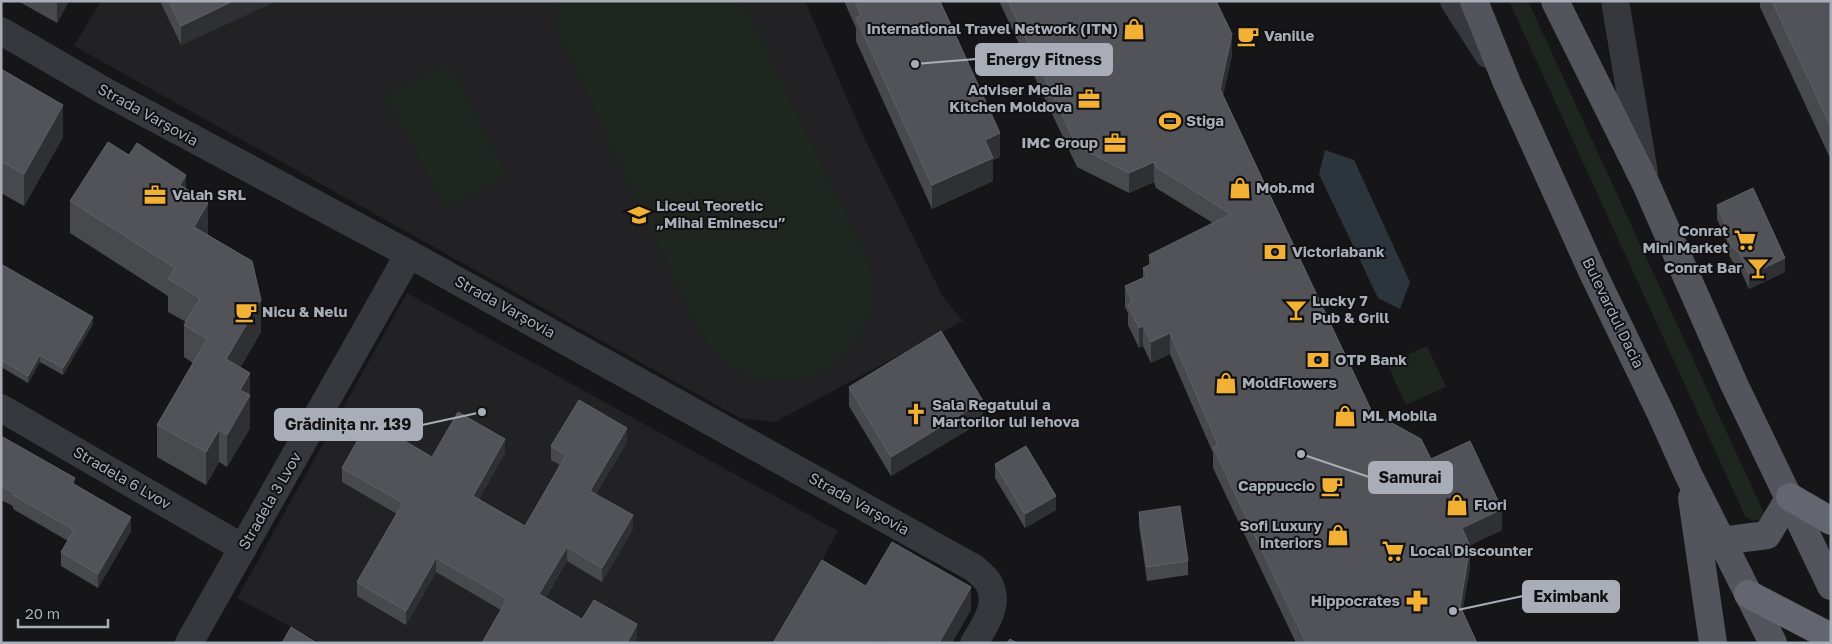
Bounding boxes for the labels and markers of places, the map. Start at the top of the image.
shop icon: International Travel Network (ITN) [1121,16,1147,42]
place label: International Travel Network (ITN) [866,19,1118,37]
cafe icon: Vanille [1235,23,1261,49]
place label: Vanille [1264,26,1315,44]
callout: Energy Fitness [976,44,1112,75]
place label: Adviser Media Kitchen Moldova [949,80,1072,115]
office icon: Adviser Media Kitchen Moldova [1076,86,1102,112]
sports icon: Stiga [1157,108,1183,134]
place label: Stiga [1186,111,1224,129]
office icon: IMC Group [1102,130,1128,156]
place label: IMC Group [1021,133,1098,151]
shop icon: Mob.md [1227,175,1253,201]
place label: Mob.md [1256,178,1314,196]
office icon: Valah SRL [142,182,168,208]
place label: Valah SRL [172,185,246,203]
place label: Liceul Teoretic „Mihai Eminescu” [656,196,786,231]
school or university icon: Liceul Teoretic „Mihai Eminescu” [626,202,652,228]
place label: Conrat Mini Market [1643,221,1728,256]
supermarket icon: Conrat Mini Market [1732,227,1758,253]
bank icon: Victoriabank [1262,239,1288,265]
place label: Victoriabank [1292,242,1385,260]
bar icon: Conrat Bar [1745,255,1771,281]
place label: Conrat Bar [1664,258,1742,276]
place label: Lucky 7 Pub & Grill [1312,291,1389,326]
bar icon: Lucky 7 Pub & Grill [1283,297,1309,323]
cafe icon: Nicu & Nelu [233,299,259,325]
place label: Nicu & Nelu [262,302,347,320]
bank icon: OTP Bank [1305,347,1331,373]
place label: OTP Bank [1335,350,1407,368]
shop icon: MoldFlowers [1213,370,1239,396]
place label: MoldFlowers [1242,373,1337,391]
place label: Sala Regatului a Martorilor lui Iehova [932,395,1080,430]
church icon: Sala Regatului a Martorilor lui Iehova [903,401,929,427]
shop icon: ML Mobila [1332,403,1358,429]
place label: ML Mobila [1362,406,1437,424]
callout: Grădinița nr. 139 [275,409,422,440]
callout: Samurai [1369,462,1452,493]
cafe icon: Cappuccio [1319,473,1345,499]
place label: Cappuccio [1238,476,1315,494]
shop icon: Flori [1444,492,1470,518]
place label: Flori [1474,495,1507,513]
place label: Sofi Luxury Interiors [1240,516,1322,551]
shop icon: Sofi Luxury Interiors [1325,522,1351,548]
supermarket icon: Local Discounter [1380,538,1406,564]
place label: Local Discounter [1410,541,1533,559]
callout: Eximbank [1523,581,1619,612]
pharmacy icon: Hippocrates [1404,588,1430,614]
place label: Hippocrates [1311,591,1400,609]

